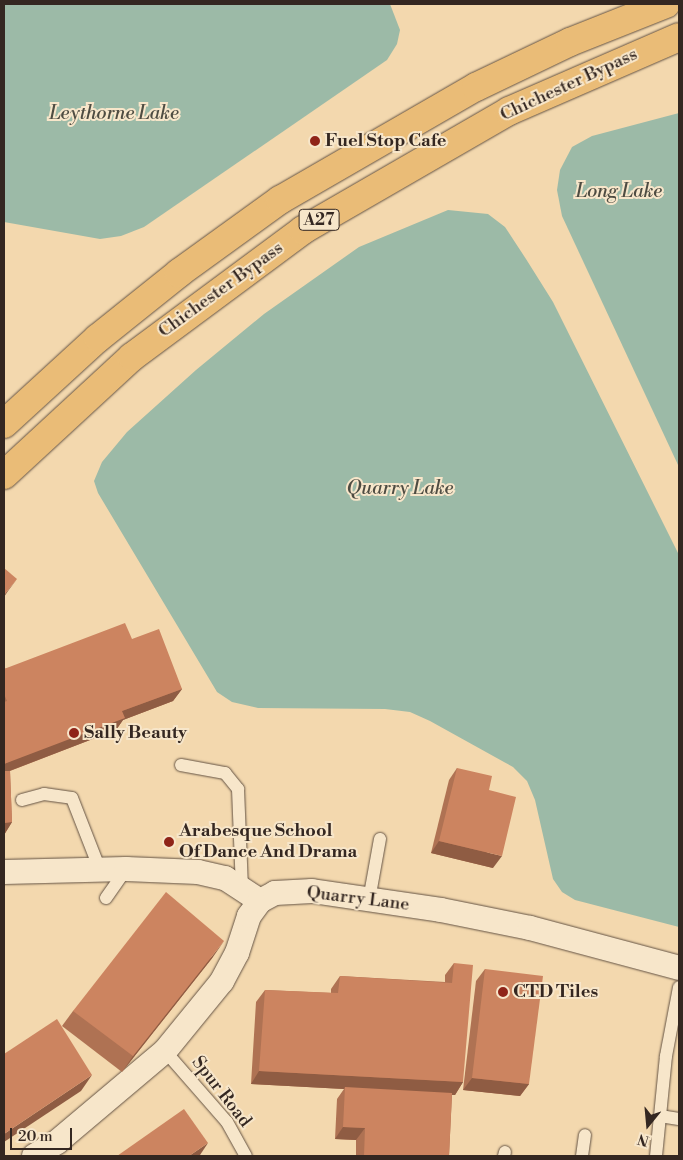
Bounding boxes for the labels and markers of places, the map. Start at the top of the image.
place label: Fuel Stop Cafe [325,130,447,152]
marker: Fuel Stop Cafe [309,135,321,147]
place label: Sally Beauty [84,722,187,744]
marker: Sally Beauty [68,727,80,739]
place label: Arabesque School Of Dance And Drama [179,821,357,864]
marker: Arabesque School Of Dance And Drama [163,836,175,848]
place label: CTD Tiles [513,981,598,1003]
marker: CTD Tiles [497,986,509,998]

